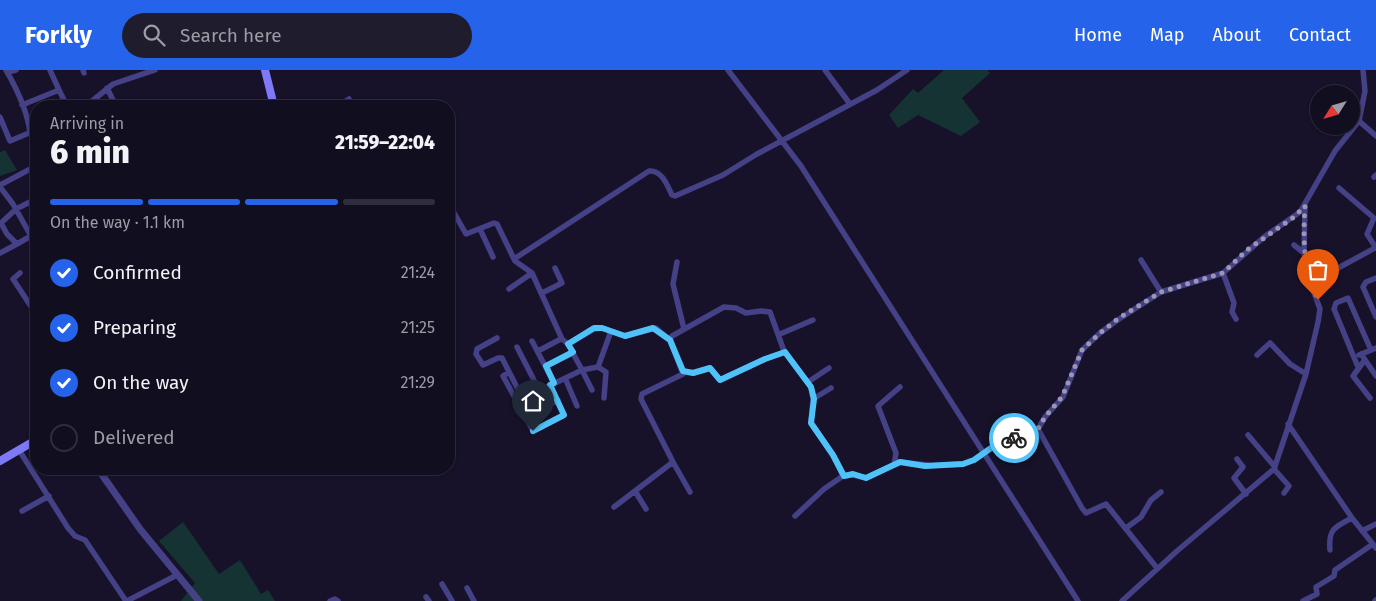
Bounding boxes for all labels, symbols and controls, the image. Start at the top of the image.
search box [122,13,472,58]
text: Forkly [25,21,92,49]
icon: search [140,21,168,49]
text: Search here [180,24,282,47]
text: Home [1074,24,1122,46]
text: Map [1150,24,1184,46]
text: About [1212,24,1261,46]
text: Contact [1289,24,1351,46]
north arrow [1310,85,1360,135]
map controls [1310,85,1360,135]
text: Arriving in [50,114,124,133]
text: 21:59–22:04 [335,131,435,154]
text: 6 min [50,133,130,171]
text: On the way · 1.1 km [50,213,185,232]
pin [1297,249,1339,300]
icon: bag [1304,256,1332,284]
icon: check [50,259,78,287]
text: Confirmed [93,261,182,284]
text: 21:24 [401,263,435,282]
icon: check [50,314,78,342]
text: Preparing [93,316,176,339]
text: 21:25 [401,318,435,337]
icon: check [50,369,78,397]
text: On the way [93,371,189,394]
text: 21:29 [401,373,435,392]
pin [512,380,554,431]
icon: home [519,387,547,415]
courier [989,413,1039,463]
icon: bike [1000,424,1028,452]
text: Delivered [93,426,175,449]

